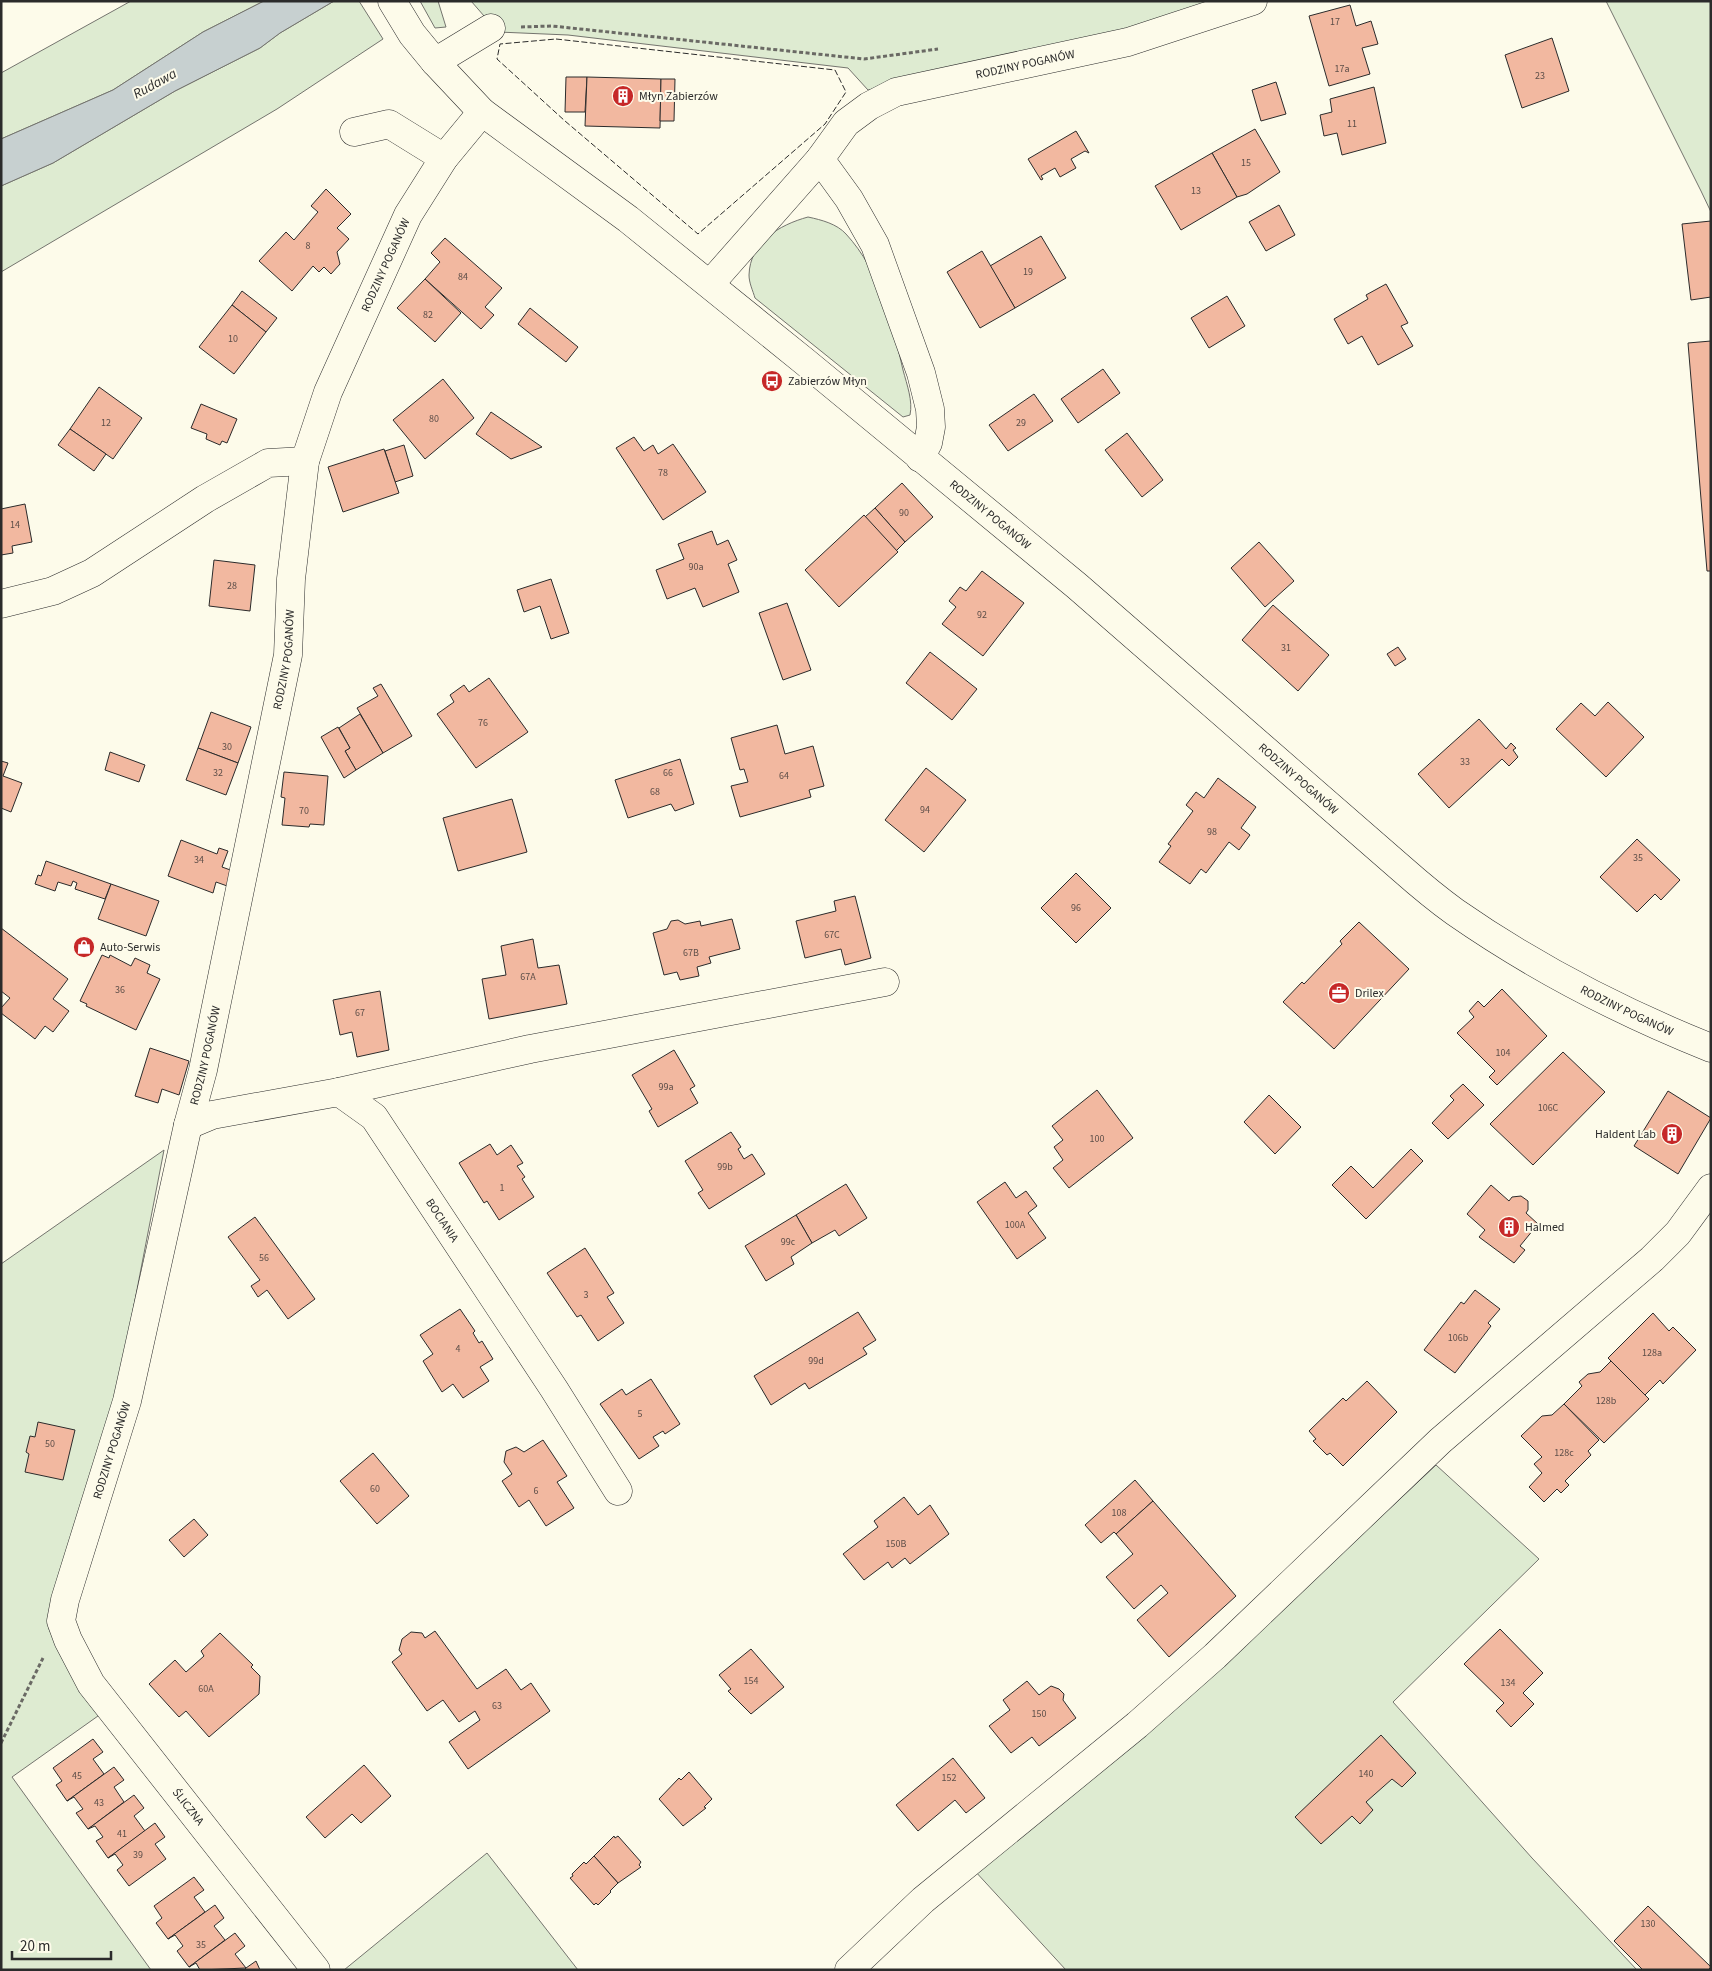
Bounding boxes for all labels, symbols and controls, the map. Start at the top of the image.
house number: 17 [1330,15,1340,29]
street label: RODZINY POGANÓW [974,45,1077,83]
house number: 17a [1335,62,1349,76]
water label: Rudawa [129,64,181,104]
house number: 23 [1535,69,1545,83]
building icon: Młyn Zabierzów [611,84,635,108]
place label: Młyn Zabierzów [639,88,718,105]
house number: 11 [1347,117,1357,131]
house number: 15 [1241,156,1251,170]
house number: 13 [1191,184,1201,198]
street label: RODZINY POGANÓW [357,215,414,315]
house number: 8 [306,239,311,253]
house number: 19 [1023,265,1033,279]
house number: 84 [458,270,468,284]
house number: 82 [423,308,433,322]
house number: 10 [228,332,238,346]
bus stop icon: Zabierzów Młyn [760,369,784,393]
place label: Zabierzów Młyn [788,373,867,390]
house number: 80 [429,412,439,426]
house number: 12 [101,416,111,430]
house number: 29 [1016,416,1026,430]
house number: 78 [658,466,668,480]
street label: RODZINY POGANÓW [946,476,1035,554]
house number: 90 [899,506,909,520]
house number: 14 [10,518,20,532]
house number: 90a [689,560,703,574]
house number: 28 [227,579,237,593]
street label: RODZINY POGANÓW [269,608,298,711]
house number: 92 [977,608,987,622]
house number: 31 [1281,641,1291,655]
house number: 76 [478,716,488,730]
street label: RODZINY POGANÓW [1255,739,1343,819]
house number: 30 [222,740,232,754]
house number: 33 [1460,755,1470,769]
house number: 32 [213,766,223,780]
house number: 66 [663,766,673,780]
house number: 64 [779,769,789,783]
house number: 68 [650,785,660,799]
house number: 94 [920,803,930,817]
house number: 70 [299,804,309,818]
house number: 98 [1207,825,1217,839]
house number: 35 [1633,851,1643,865]
house number: 34 [194,853,204,867]
house number: 96 [1071,901,1081,915]
house number: 67C [824,928,840,942]
shop icon: Auto-Serwis [72,935,96,959]
place label: Auto-Serwis [100,939,160,956]
house number: 67B [683,946,699,960]
house number: 67A [520,970,536,984]
office icon: Drilex [1327,981,1351,1005]
street label: RODZINY POGANÓW [1577,981,1677,1040]
house number: 36 [115,983,125,997]
place label: Drilex [1355,985,1384,1002]
street label: RODZINY POGANÓW [185,1004,225,1107]
house number: 67 [355,1006,365,1020]
house number: 104 [1496,1046,1510,1060]
house number: 99a [659,1080,673,1094]
house number: 106C [1538,1101,1559,1115]
building icon: Haldent Lab [1660,1122,1684,1146]
place label: Haldent Lab [1595,1126,1656,1143]
house number: 100 [1090,1132,1104,1146]
house number: 99b [717,1160,733,1174]
house number: 1 [500,1181,505,1195]
street label: BOCIANIA [422,1195,463,1246]
building icon: Halmed [1497,1215,1521,1239]
house number: 100A [1005,1218,1026,1232]
place label: Halmed [1525,1219,1565,1236]
house number: 99c [781,1235,796,1249]
house number: 56 [259,1251,269,1265]
house number: 3 [584,1288,589,1302]
house number: 106b [1448,1331,1469,1345]
house number: 4 [456,1342,461,1356]
house number: 128a [1642,1346,1662,1360]
house number: 99d [808,1354,824,1368]
house number: 128b [1596,1394,1617,1408]
street label: RODZINY POGANÓW [88,1399,135,1501]
house number: 5 [638,1407,643,1421]
house number: 50 [45,1437,55,1451]
house number: 128c [1554,1446,1574,1460]
house number: 60 [370,1482,380,1496]
house number: 6 [534,1484,539,1498]
house number: 108 [1112,1506,1126,1520]
house number: 150B [886,1537,907,1551]
house number: 154 [744,1674,758,1688]
house number: 134 [1501,1676,1515,1690]
house number: 60A [198,1682,214,1696]
house number: 63 [492,1699,502,1713]
house number: 150 [1032,1707,1046,1721]
house number: 140 [1359,1767,1373,1781]
house number: 45 [72,1769,82,1783]
house number: 152 [942,1771,956,1785]
street label: ŚLICZNA [168,1785,208,1830]
house number: 43 [94,1796,104,1810]
house number: 41 [117,1827,127,1841]
house number: 39 [133,1848,143,1862]
house number: 130 [1641,1917,1655,1931]
scale bar [12,1928,111,1960]
text: 20 m [20,1936,50,1957]
house number: 35 [196,1938,206,1952]

